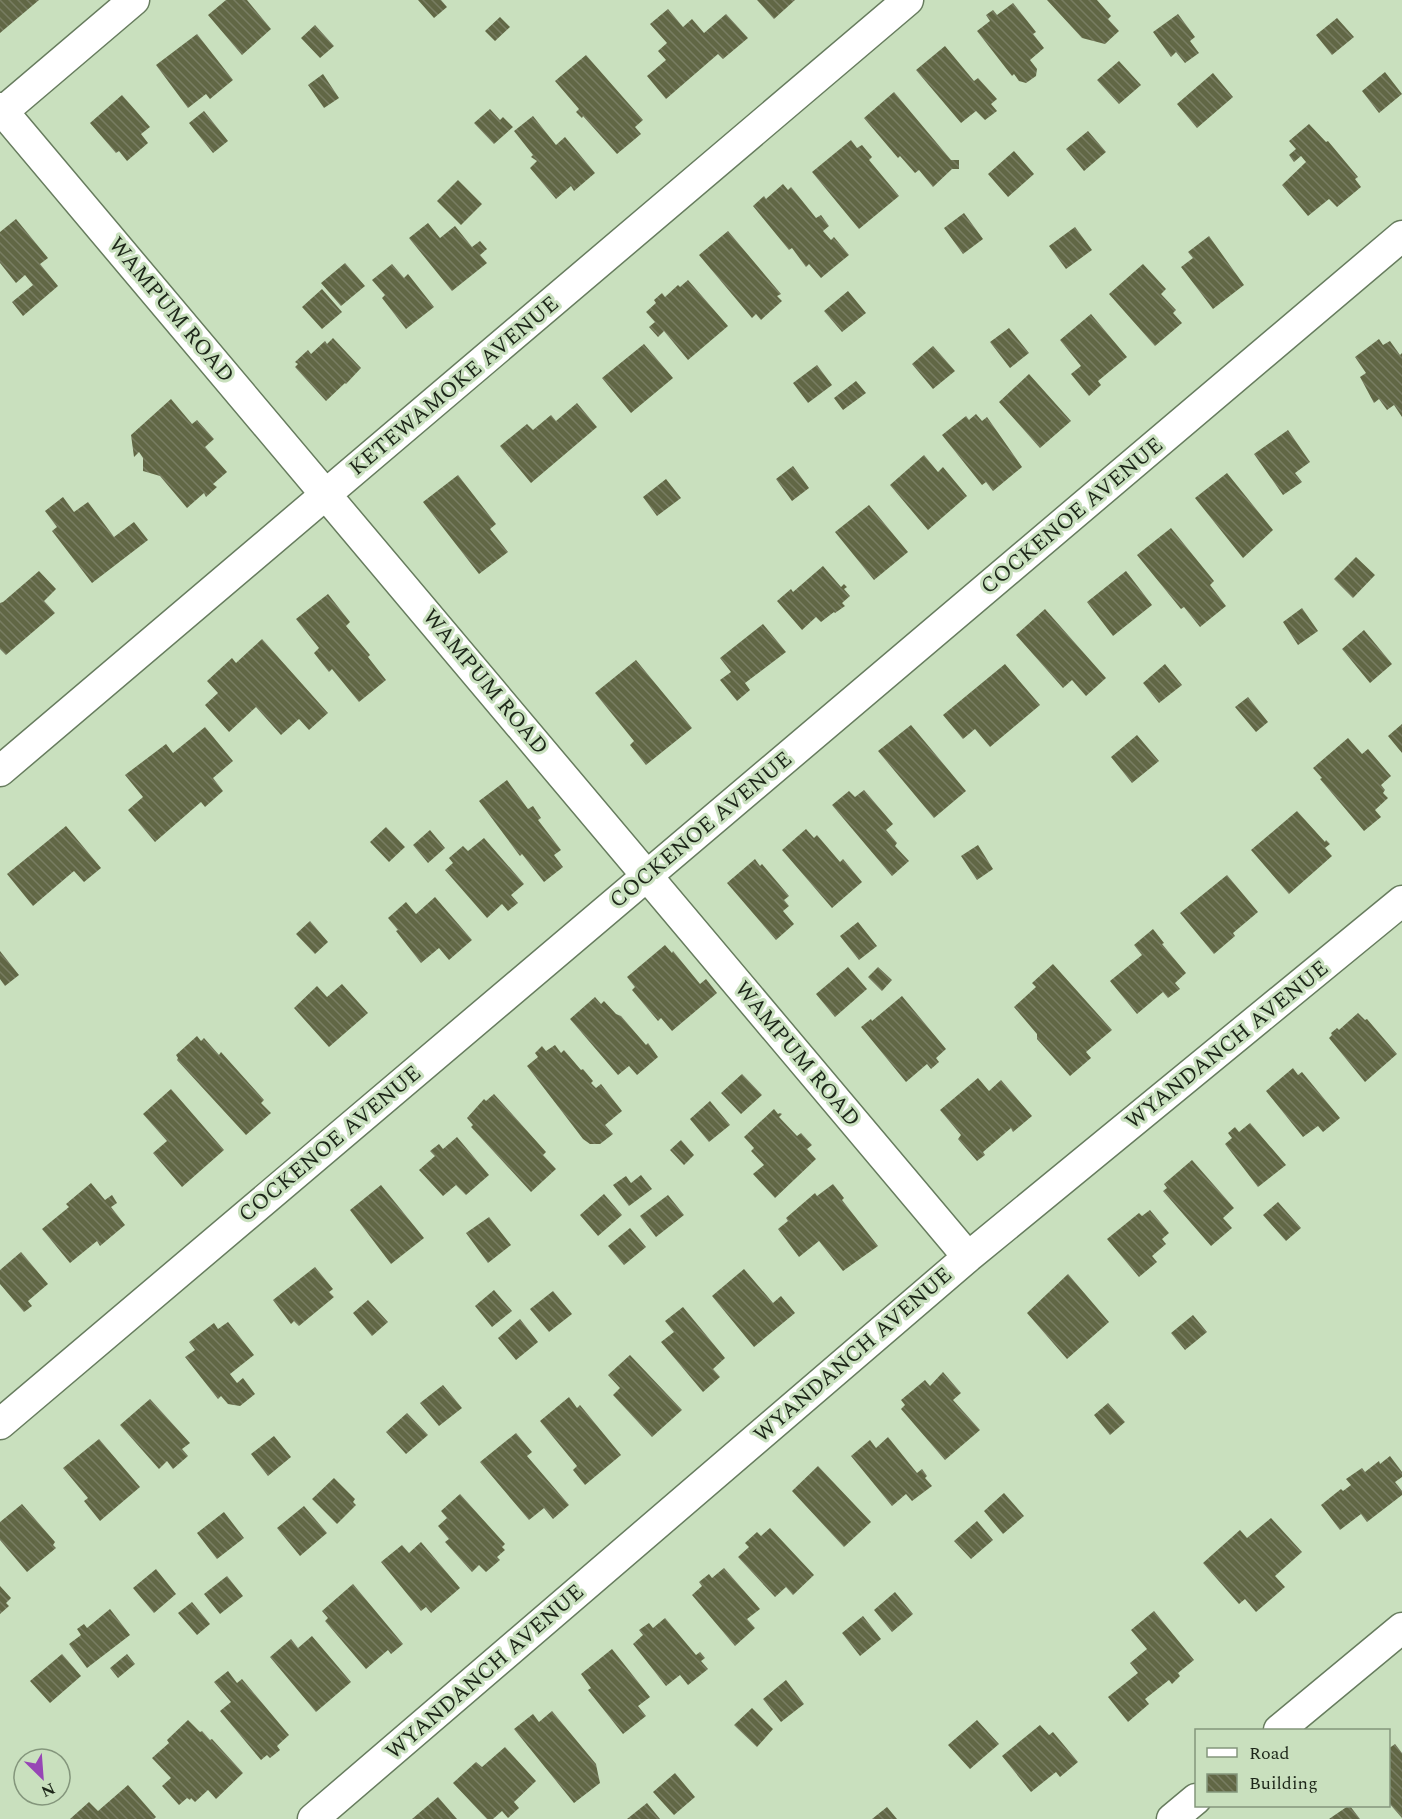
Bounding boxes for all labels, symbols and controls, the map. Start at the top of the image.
street label: WAMPUM ROAD [100,230,242,390]
street label: KETEWAMOKE AVENUE [342,288,566,484]
street label: COCKENOE AVENUE [973,429,1171,603]
street label: WAMPUM ROAD [414,602,556,762]
street label: COCKENOE AVENUE [602,743,800,917]
street label: WYANDANCH AVENUE [1118,952,1336,1138]
street label: WAMPUM ROAD [726,974,868,1134]
street label: COCKENOE AVENUE [231,1057,429,1231]
street label: WYANDANCH AVENUE [746,1259,960,1451]
street label: WYANDANCH AVENUE [378,1576,592,1768]
legend [1195,1729,1390,1807]
text: Road [1249,1740,1290,1767]
north arrow [12,1747,72,1807]
text: Building [1249,1770,1318,1797]
text: N [37,1776,59,1803]

